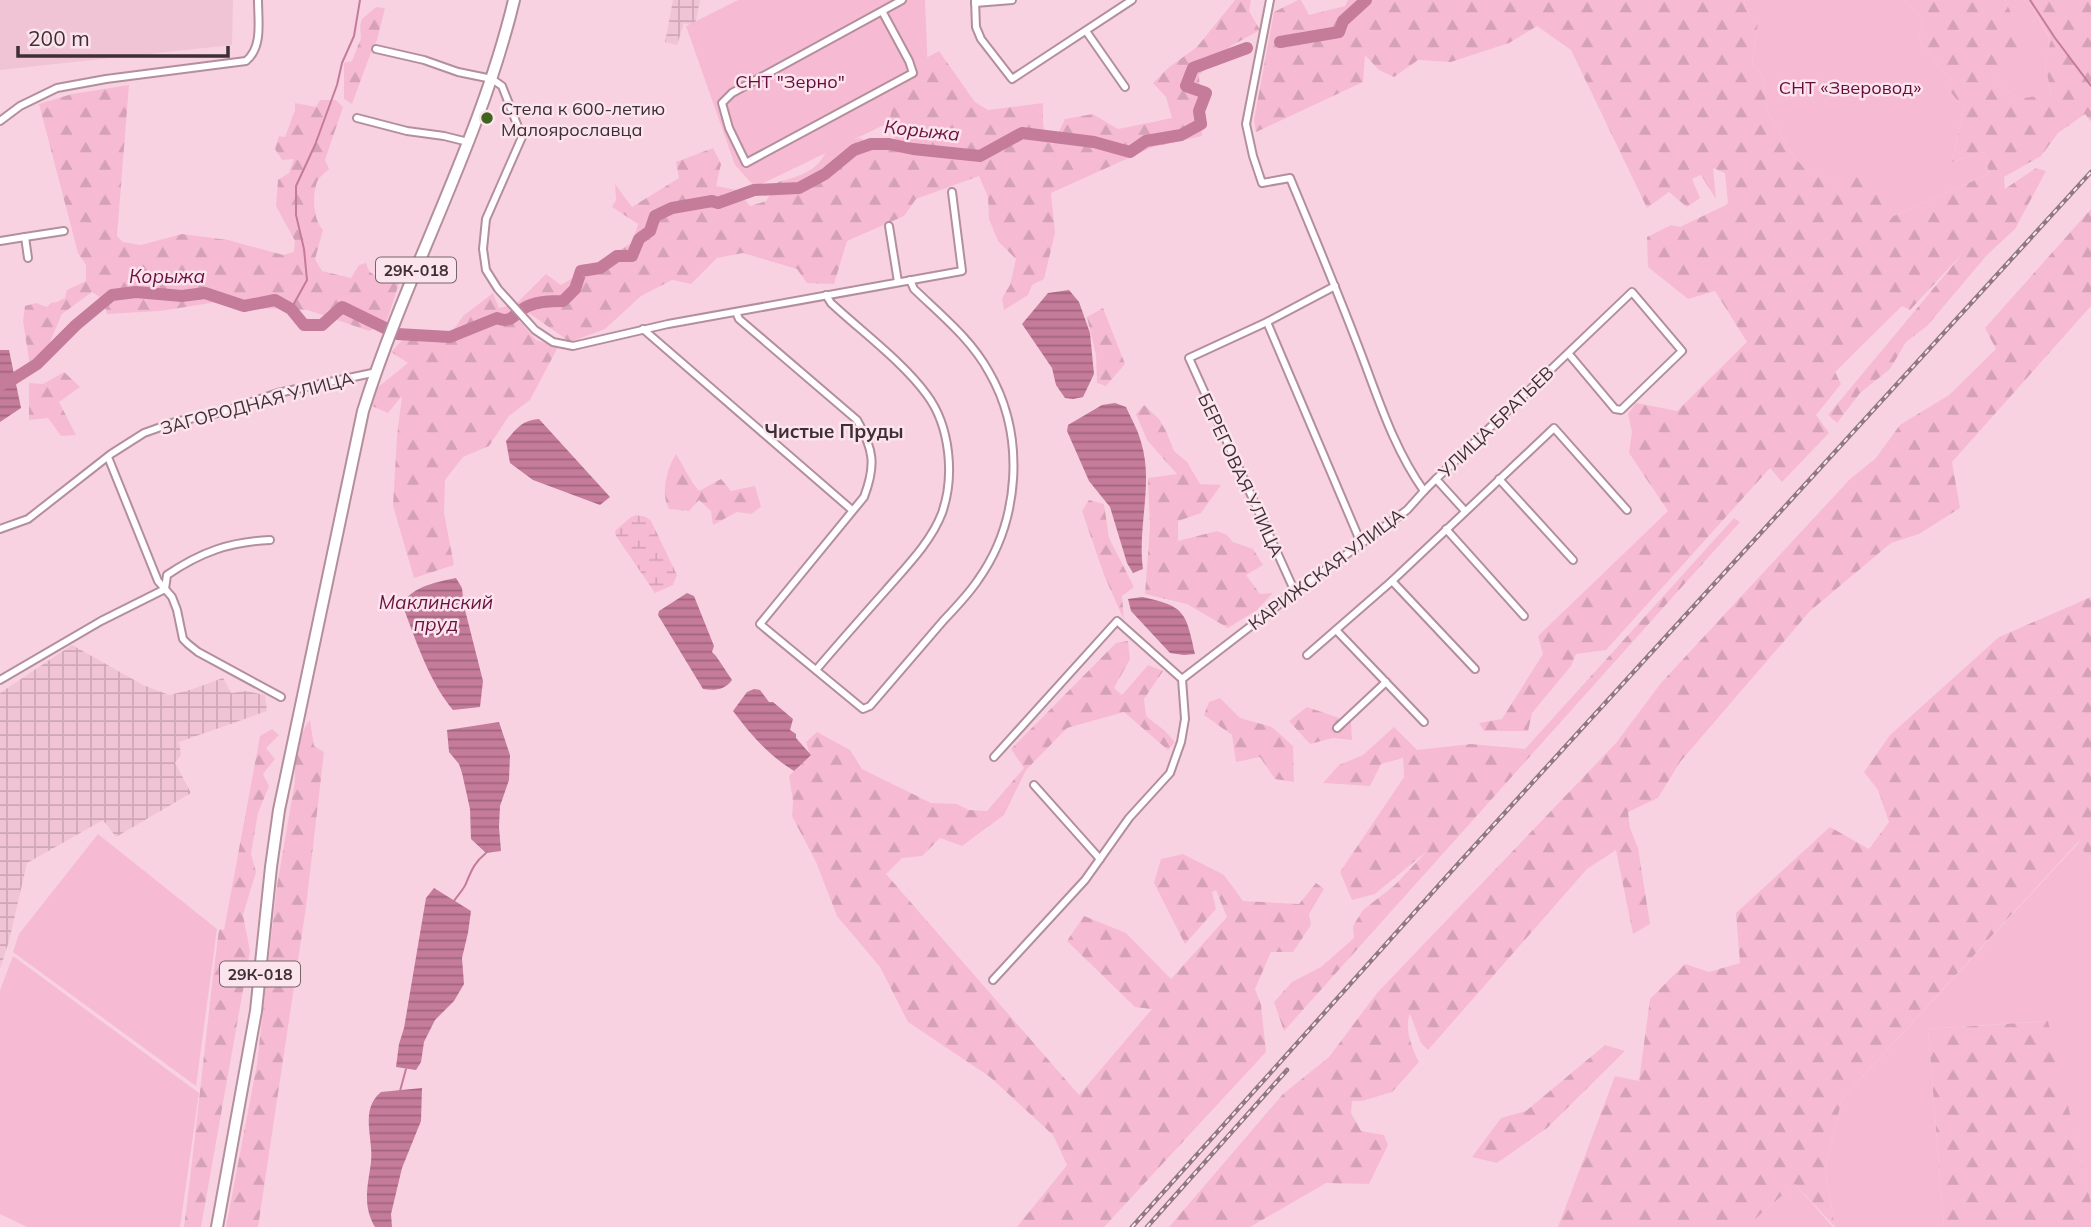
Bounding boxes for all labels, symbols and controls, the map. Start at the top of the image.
scale bar [18,14,228,58]
text: 200 m [28,25,90,51]
park label: СНТ "Зерно" [735,70,845,93]
park label: СНТ «Зверовод» [1779,76,1921,99]
place label: Стела к 600-летию Малоярославца [501,97,665,141]
marker: Стела к 600-летию Малоярославца [479,110,495,126]
water label: Корыжа [883,114,961,146]
road number: 29К-018 [376,258,456,282]
water label: Корыжа [129,264,205,288]
street label: УЛИЦА БРАТЬЕВ [1433,361,1559,484]
street label: ЗАГОРОДНАЯ УЛИЦА [158,366,356,440]
street label: БЕРЕГОВАЯ УЛИЦА [1193,389,1289,561]
district label: Чистые Пруды [764,419,904,443]
street label: КАРИЖСКАЯ УЛИЦА [1244,503,1408,635]
water label: Маклинский пруд [379,590,493,636]
road number: 29К-018 [220,962,300,986]

